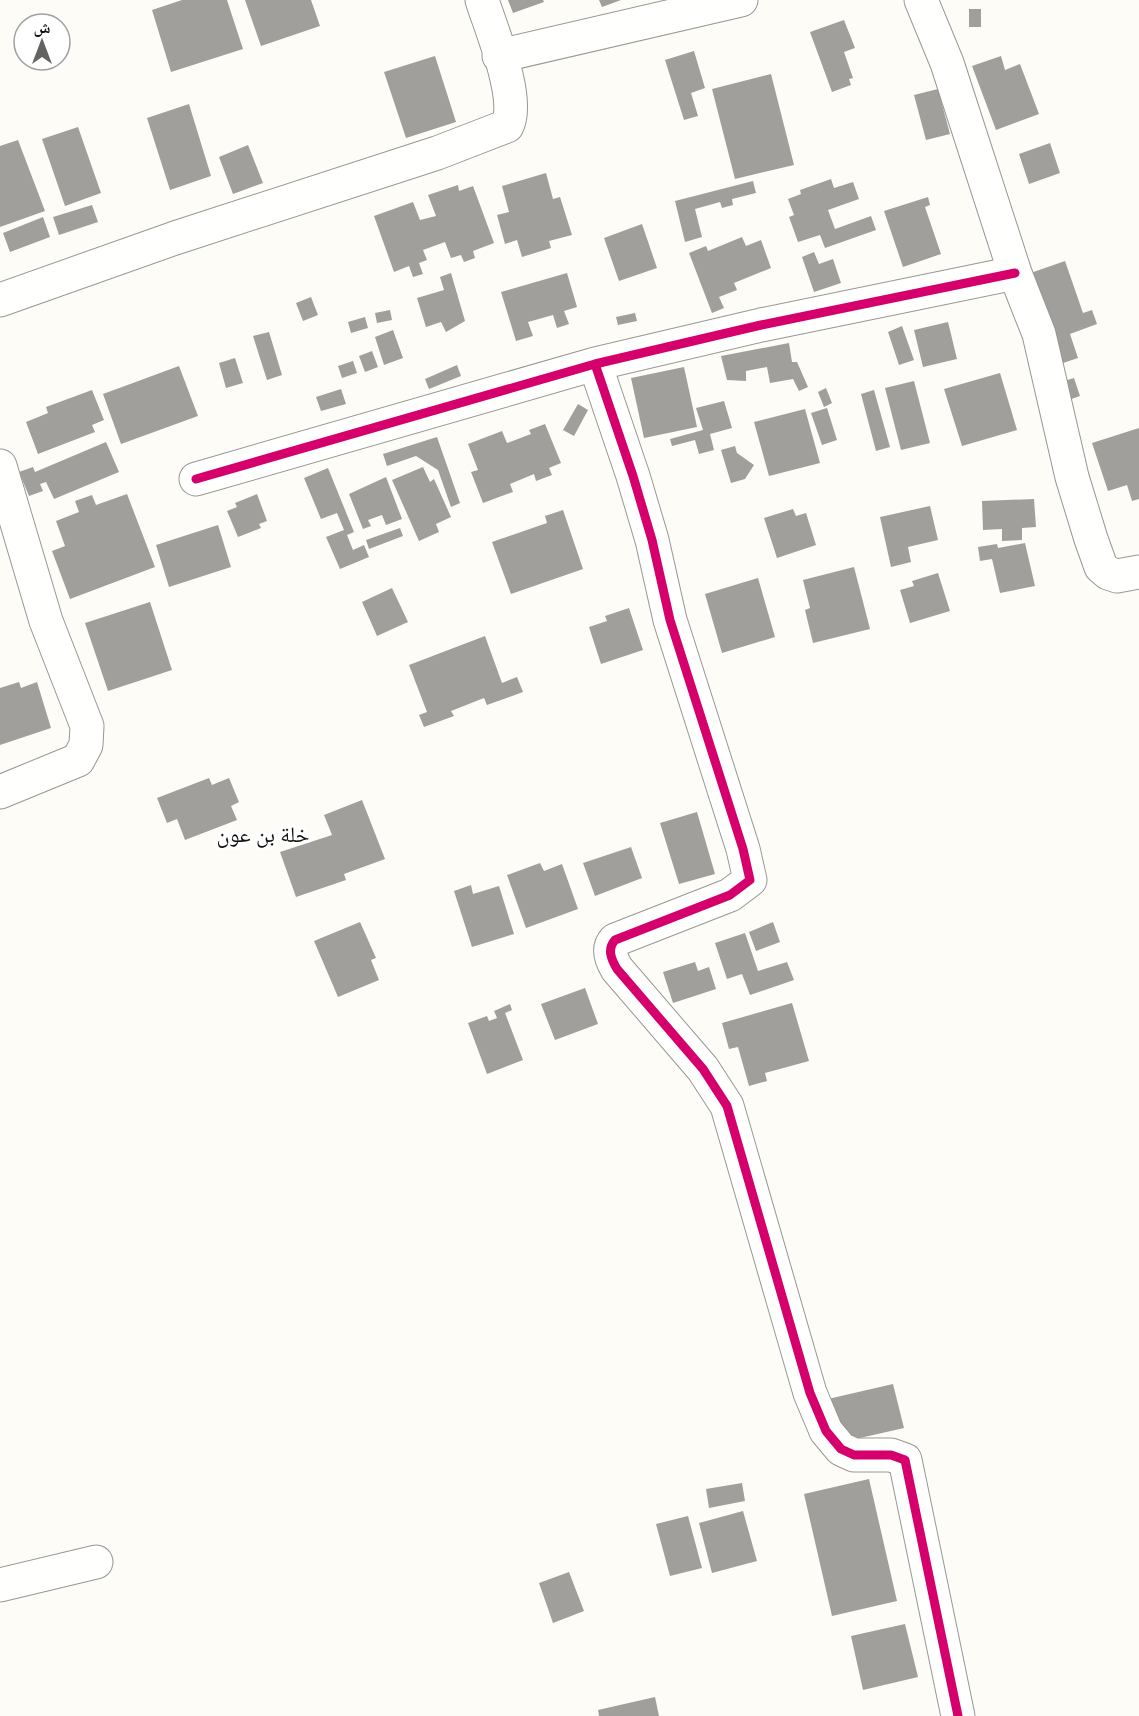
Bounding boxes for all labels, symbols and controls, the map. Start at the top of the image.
north arrow [12,12,72,72]
text: ش [34,16,51,38]
district label: خلة بن عون [216,819,310,848]

